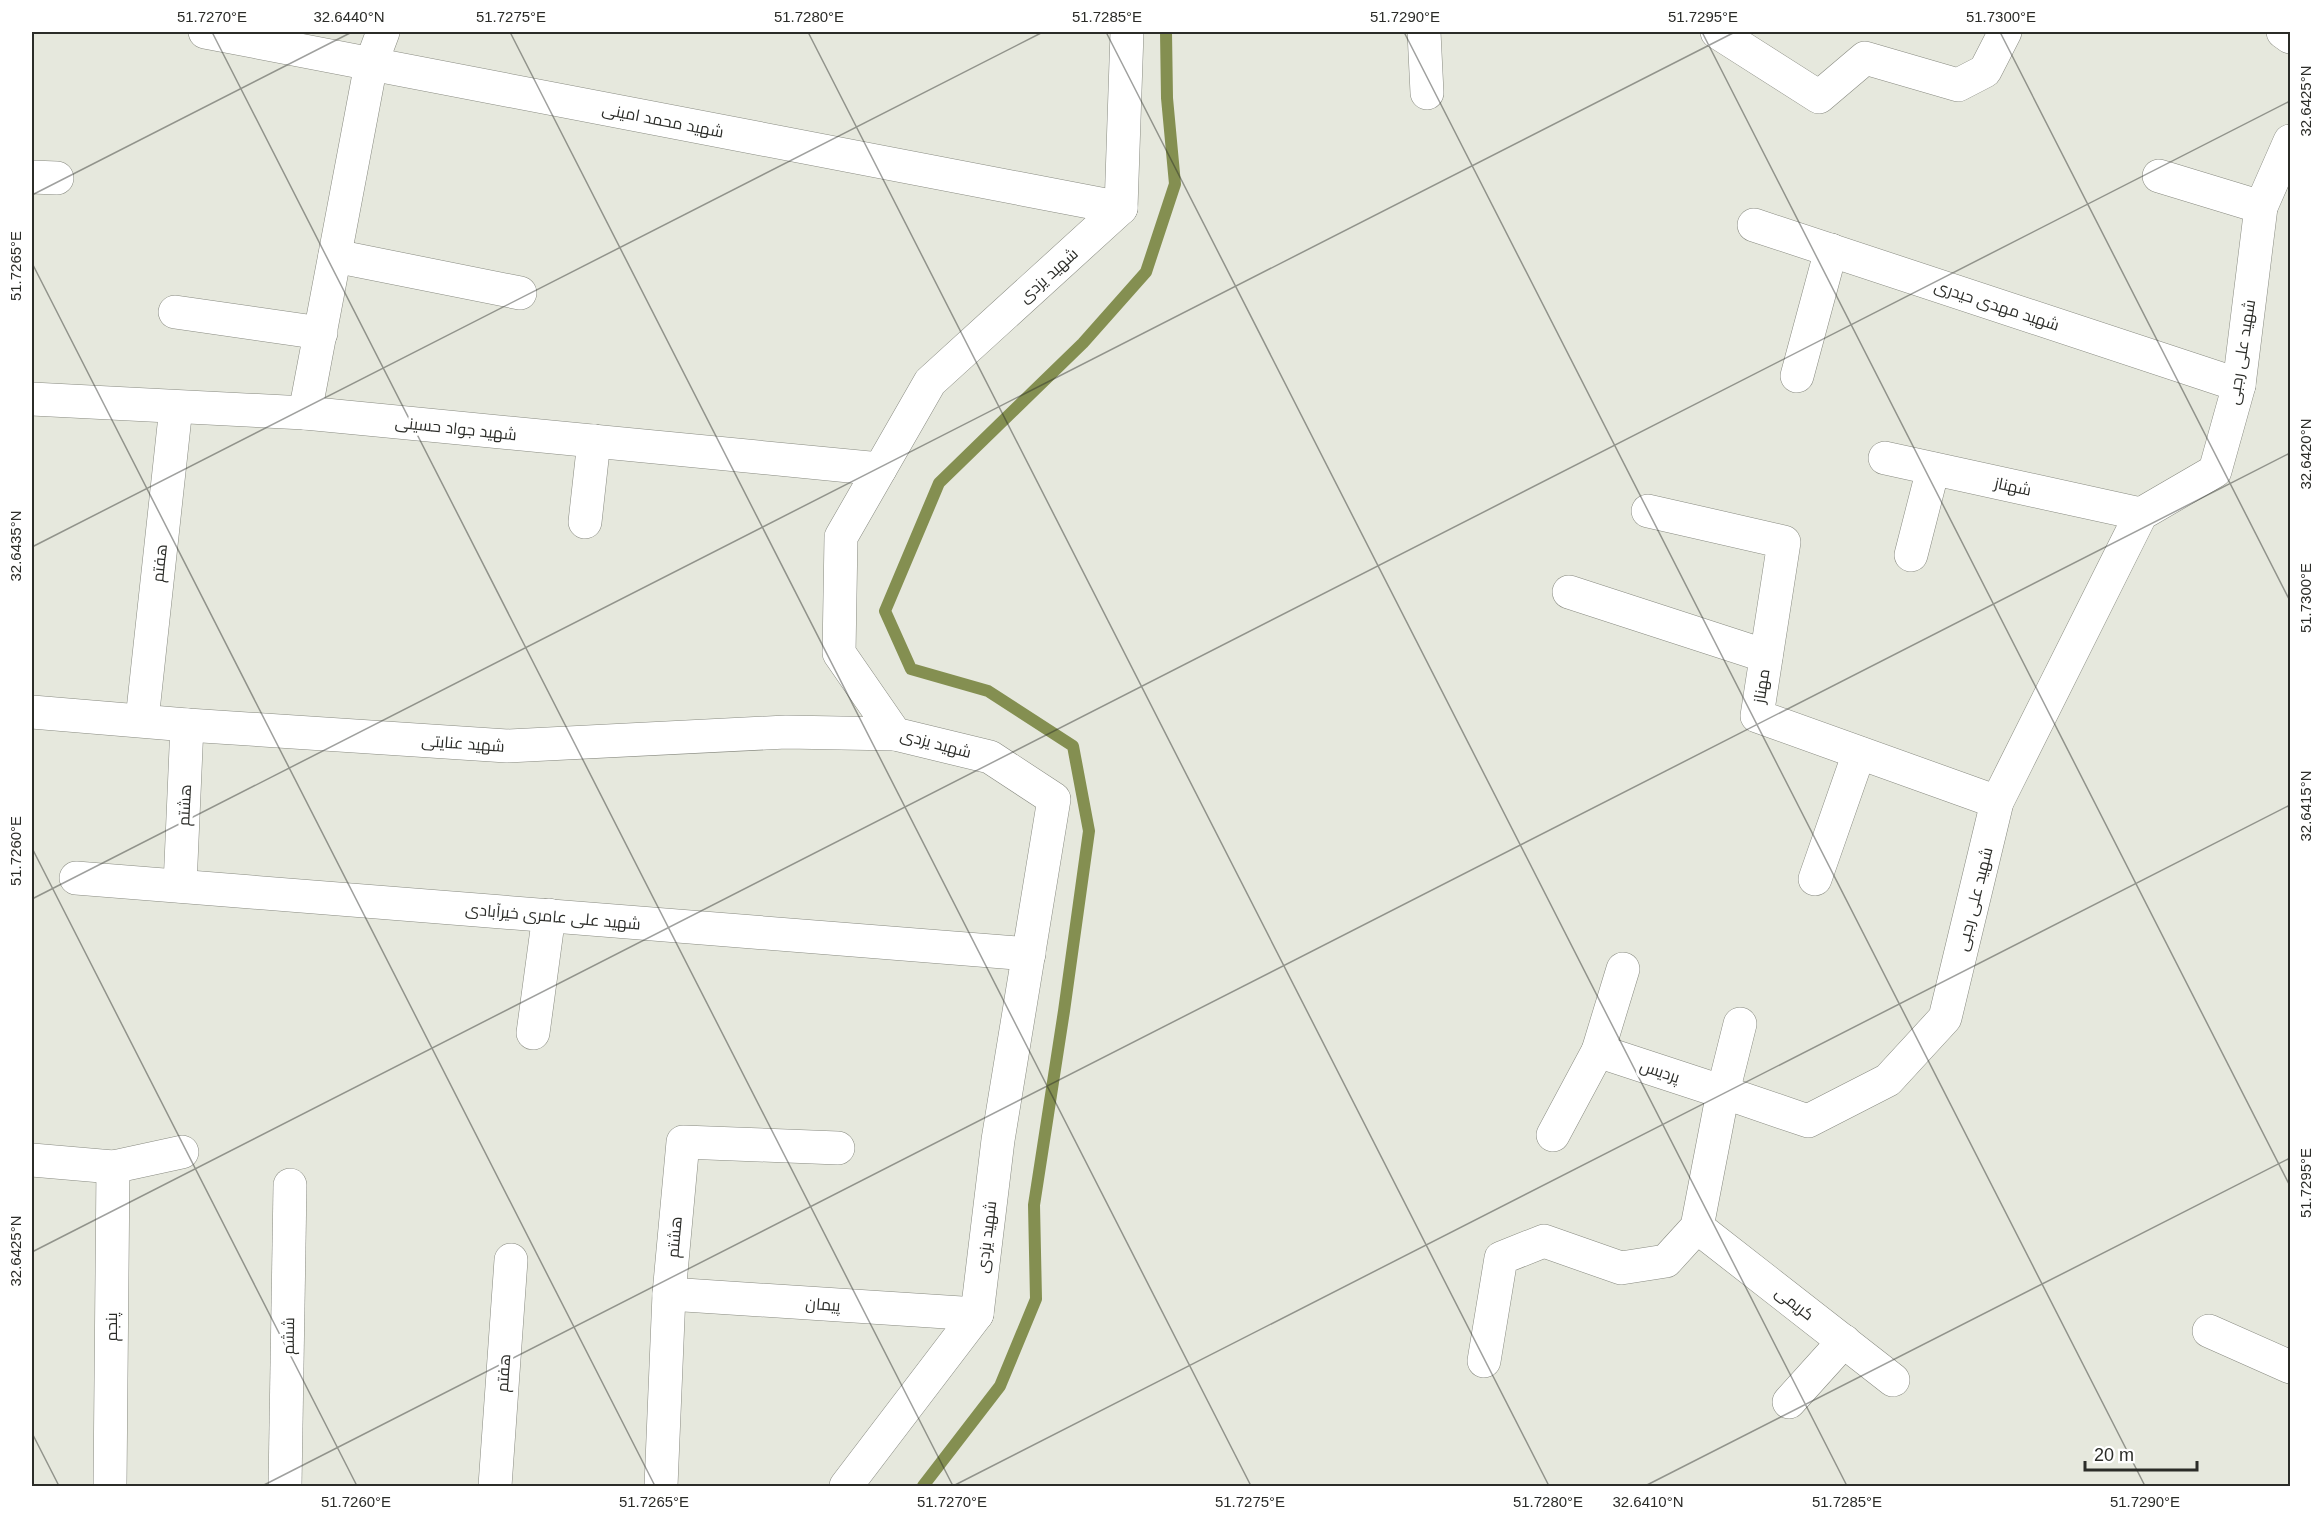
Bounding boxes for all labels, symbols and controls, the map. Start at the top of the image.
text: 51.7270°E [177,8,247,25]
text: 32.6440°N [313,8,385,25]
text: 51.7275°E [476,8,546,25]
text: 51.7280°E [774,8,844,25]
text: 51.7285°E [1072,8,1142,25]
text: 51.7290°E [1370,8,1440,25]
text: 51.7295°E [1668,8,1738,25]
text: 51.7300°E [1966,8,2036,25]
text: 32.6425°N [2297,65,2314,137]
street label: شهید محمد امینی [600,100,725,143]
text: 51.7265°E [7,231,24,301]
street label: شهید یزدی [1016,245,1082,307]
street label: شهید مهدی حیدری [1932,277,2061,336]
street label: شهید علی رجبی [2225,298,2260,406]
street label: شهید جواد حسینی [394,414,518,445]
text: 32.6420°N [2297,418,2314,490]
street label: شهناز [1991,474,2033,501]
text: 32.6435°N [7,510,24,582]
street label: هفتم [149,543,173,583]
text: 51.7300°E [2297,563,2314,633]
street label: مهناز [1750,668,1775,706]
street label: شهید یزدی [898,726,973,763]
street label: شهید عنایتی [421,732,505,757]
text: 32.6415°N [2297,770,2314,842]
street label: هشتم [175,784,197,826]
text: 51.7260°E [7,816,24,886]
street label: شهید علی رجبی [1953,845,1998,953]
street label: شهید علی عامری خیرآبادی [464,900,641,935]
street label: پردیس [1637,1057,1683,1089]
text: 51.7295°E [2297,1148,2314,1218]
street label: شهید یزدی [974,1200,1001,1274]
text: 32.6425°N [7,1215,24,1287]
street label: هشتم [664,1216,688,1259]
street label: کریمی [1771,1283,1817,1325]
street label: پیمان [805,1295,842,1317]
street label: پنجم [103,1312,123,1342]
street label: ششم [280,1317,300,1355]
street label: هفتم [494,1353,516,1393]
scale bar [2085,1434,2198,1472]
text: 20 m [2094,1445,2134,1465]
text: 51.7260°E [321,1493,391,1510]
text: 51.7265°E [619,1493,689,1510]
text: 51.7270°E [917,1493,987,1510]
text: 51.7275°E [1215,1493,1285,1510]
text: 51.7280°E [1513,1493,1583,1510]
text: 32.6410°N [1612,1493,1684,1510]
text: 51.7285°E [1812,1493,1882,1510]
text: 51.7290°E [2110,1493,2180,1510]

